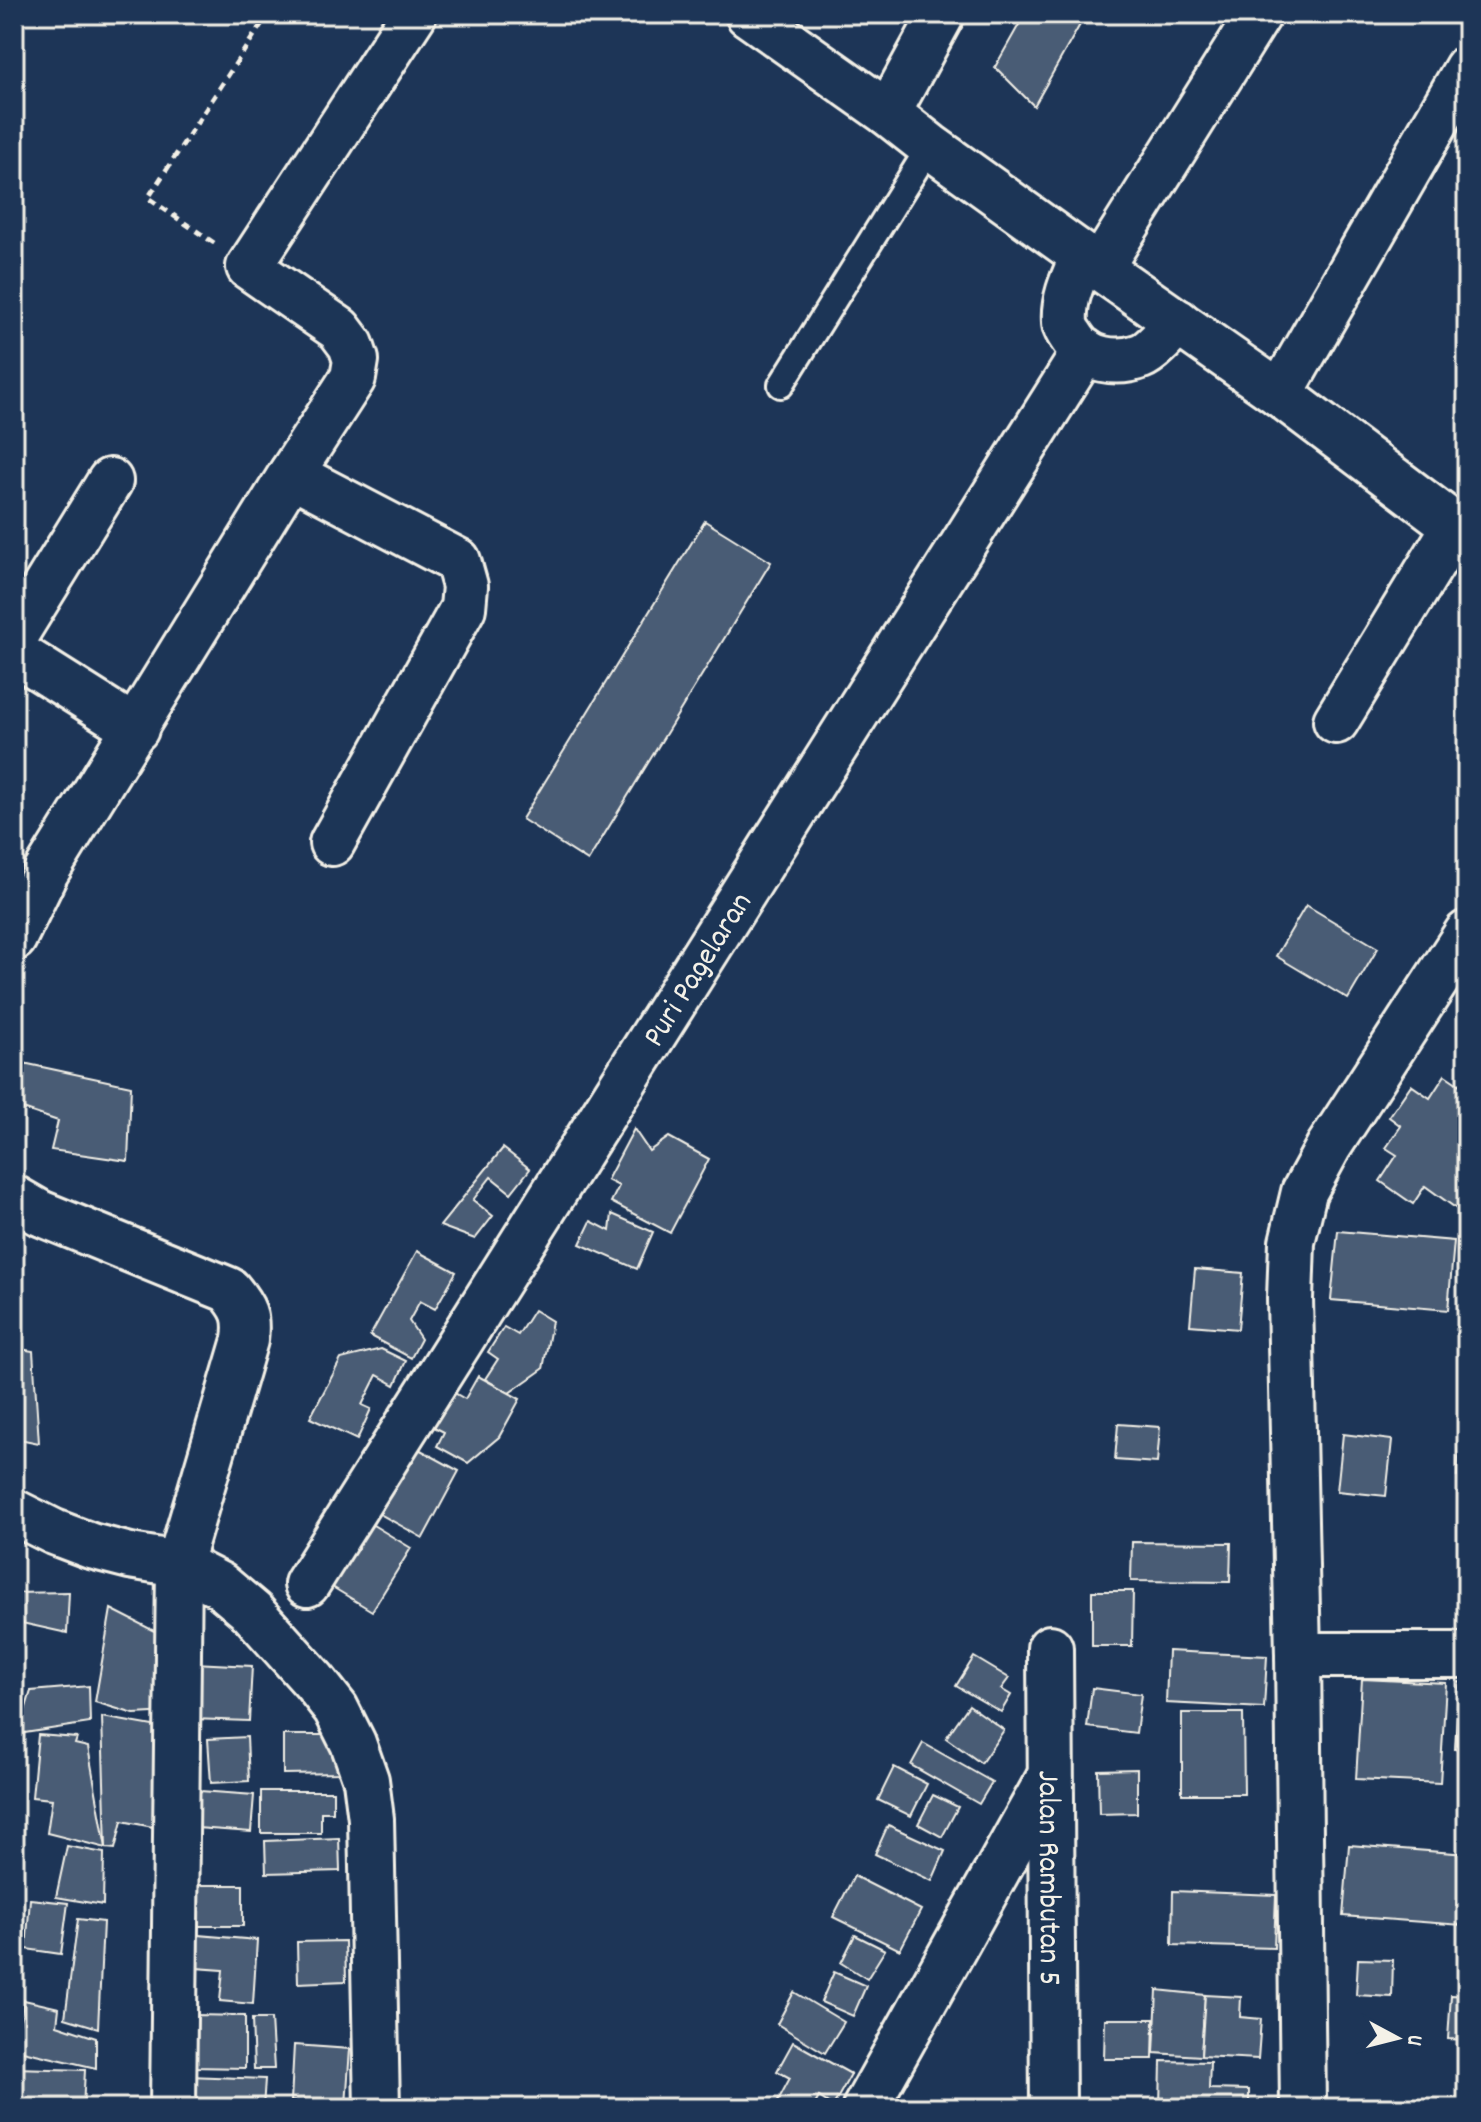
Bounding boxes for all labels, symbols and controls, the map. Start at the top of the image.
street label: Puri Pagelaran [633,885,766,1057]
street label: Jalan Rambutan 5 [1023,1770,1070,1986]
north arrow [1357,1998,1437,2078]
text: U [1397,2033,1429,2047]

